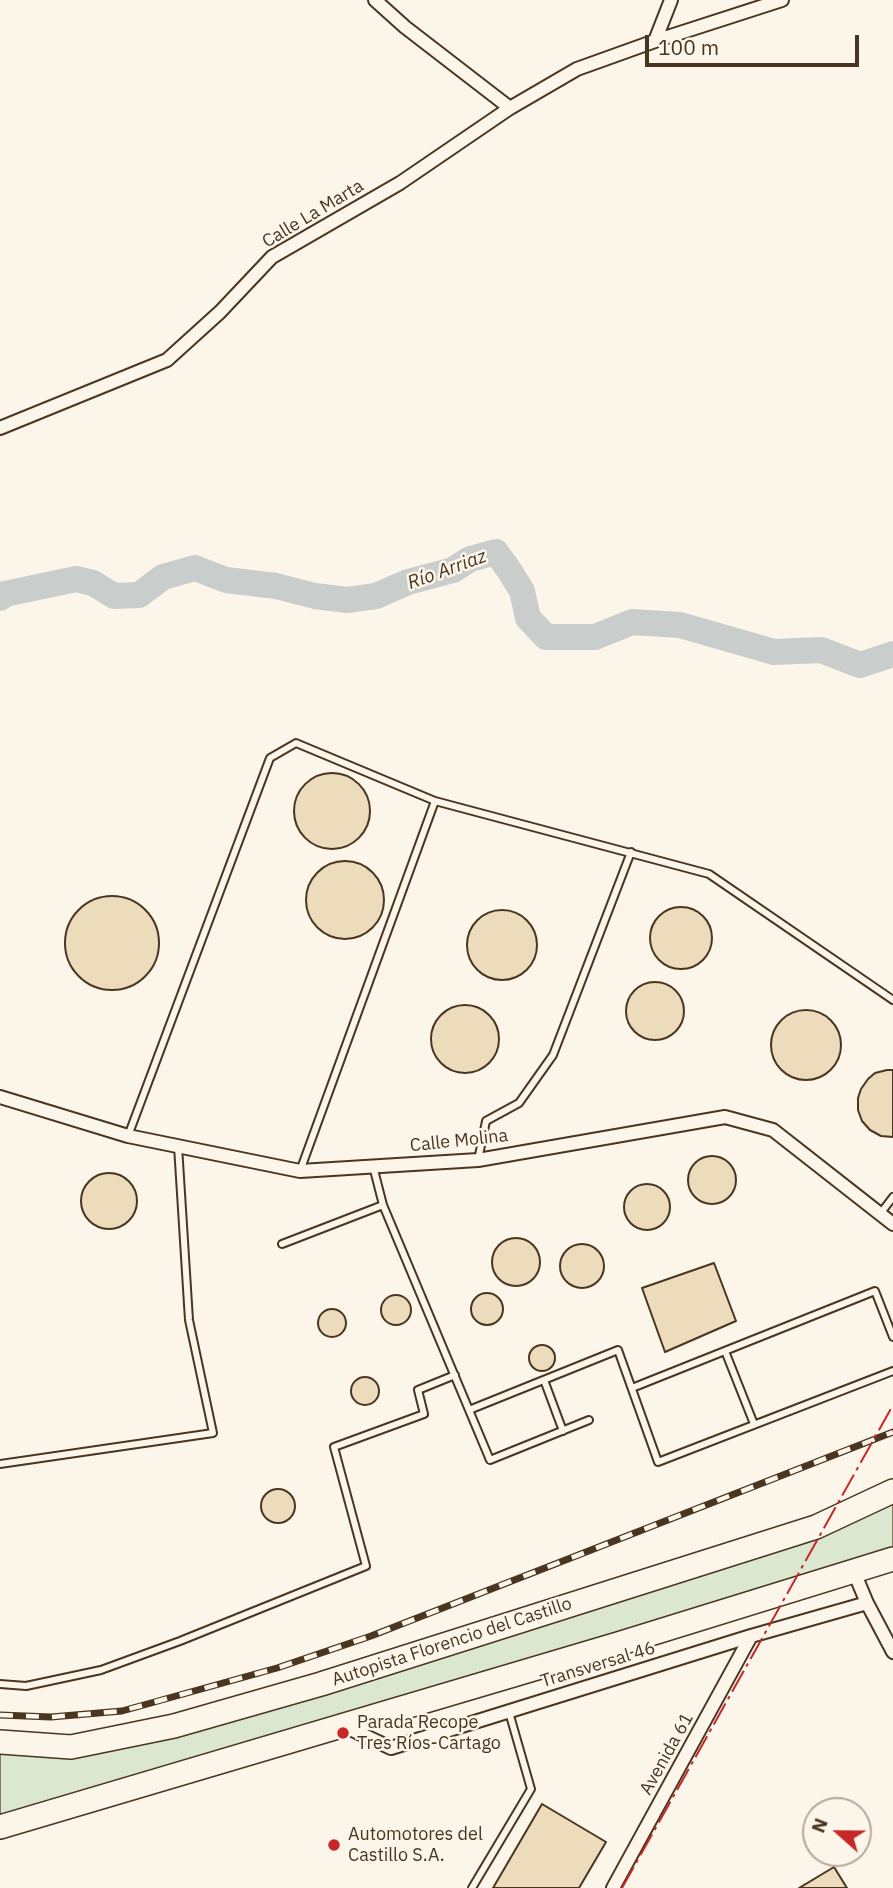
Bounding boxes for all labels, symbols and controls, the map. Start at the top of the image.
scale bar [648,21,862,65]
text: 100 m [658,33,719,61]
street label: Calle La Marta [258,175,368,253]
water label: Río Arriaz [405,545,489,595]
street label: Calle Molina [409,1125,509,1157]
street label: Autopista Florencio del Castillo [329,1593,575,1691]
street label: Transversal 46 [538,1637,658,1693]
street label: Avenida 61 [636,1709,698,1799]
place label: Parada Recope Tres Ríos-Cartago [357,1712,501,1754]
marker: Parada Recope Tres Ríos-Cartago [335,1725,351,1741]
north arrow [802,1797,872,1867]
text: N [806,1814,833,1836]
place label: Automotores del Castillo S.A. [348,1824,483,1867]
marker: Automotores del Castillo S.A. [326,1837,342,1853]

